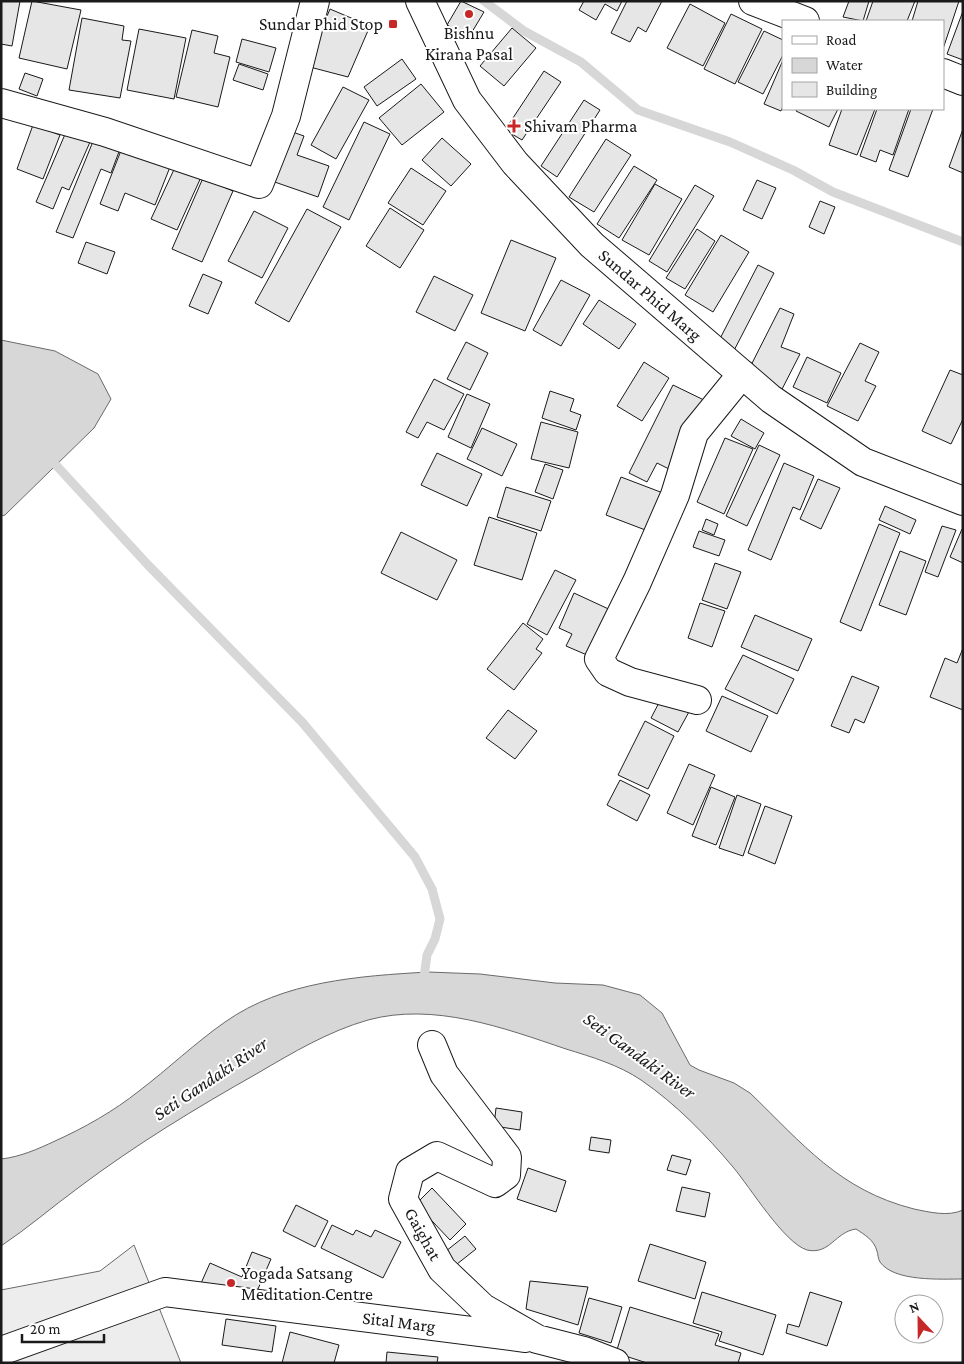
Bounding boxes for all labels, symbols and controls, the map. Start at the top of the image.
marker: Bishnu Kirana Pasal [463,8,475,20]
place label: Sundar Phid Stop [259,14,383,34]
marker: Sundar Phid Stop [387,18,399,30]
legend [782,20,944,110]
place label: Bishnu Kirana Pasal [425,23,513,64]
text: Road [826,32,857,48]
text: Water [826,57,863,73]
text: Building [826,82,877,99]
place label: Shivam Pharma [524,116,637,136]
marker: Shivam Pharma [508,120,520,132]
street label: Sundar Phid Marg [595,245,706,345]
water label: Seti Gandaki River [580,1008,701,1104]
water label: Seti Gandaki River [149,1032,272,1124]
street label: Gaighat [400,1204,446,1265]
place label: Yogada Satsang Meditation Centre [241,1263,373,1304]
marker: Yogada Satsang Meditation Centre [225,1277,237,1289]
north arrow [894,1294,944,1344]
text: N [907,1298,922,1316]
street label: Sital Marg [361,1308,437,1336]
scale bar [22,1312,105,1344]
text: 20 m [30,1321,61,1337]

